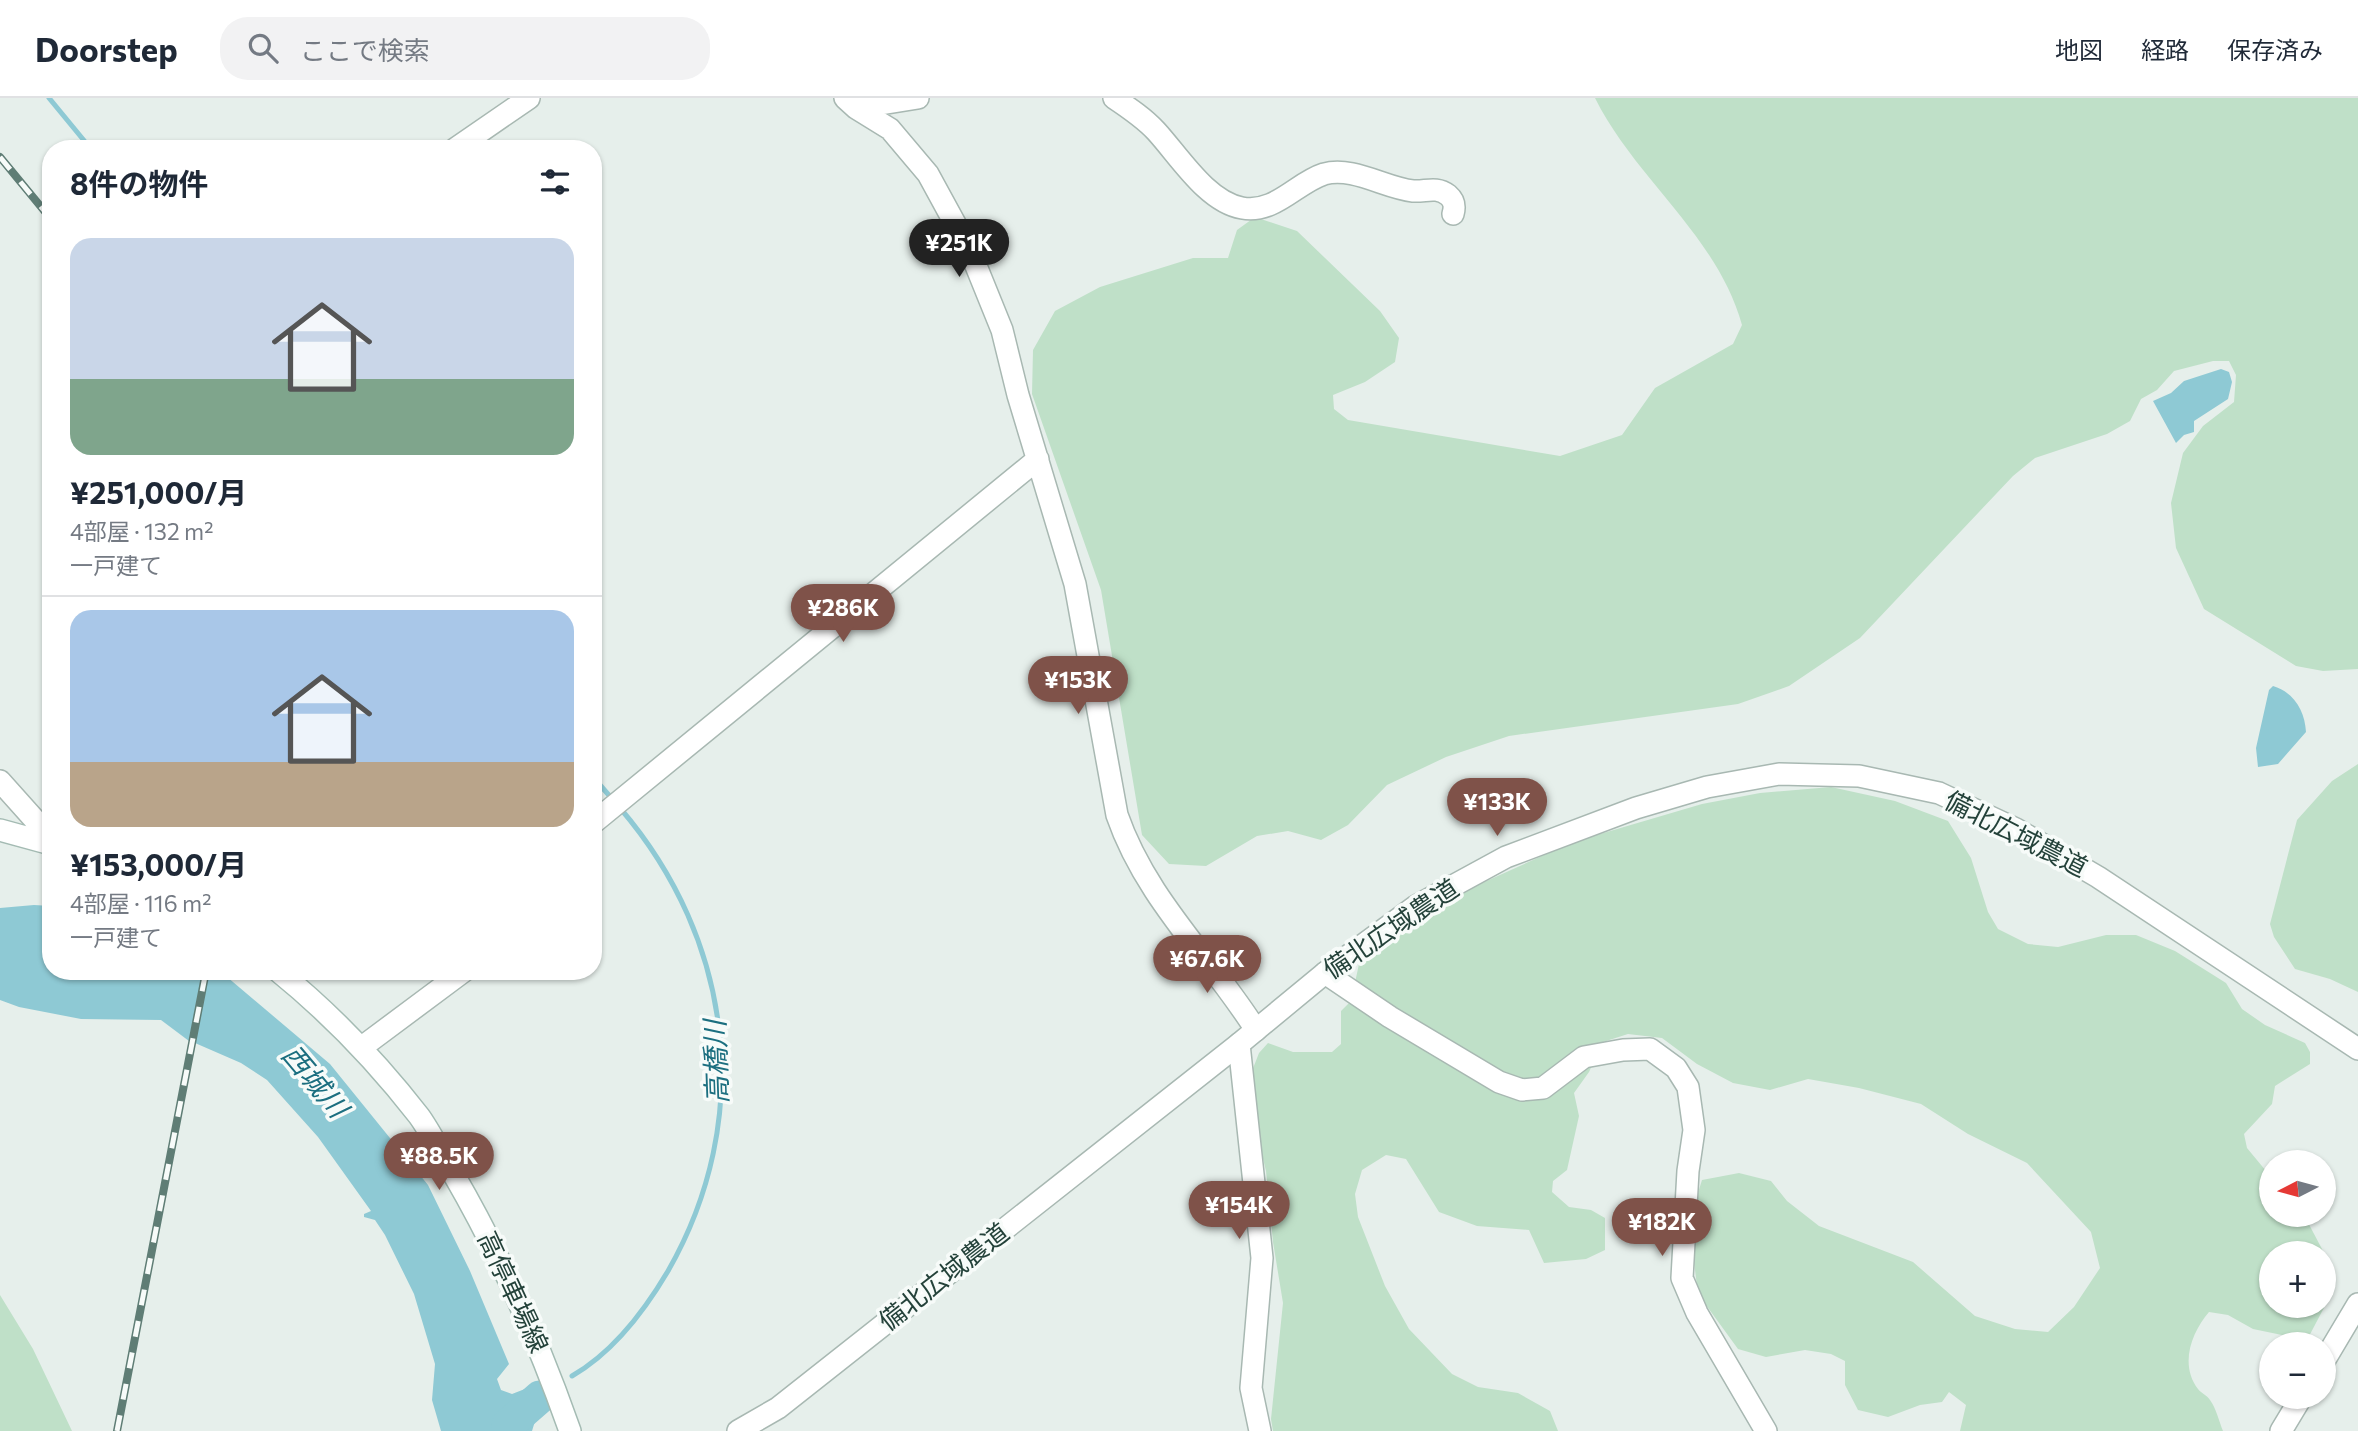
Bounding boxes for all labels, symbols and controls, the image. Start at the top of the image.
search box [220,17,710,80]
text: Doorstep [35,28,178,69]
icon: search [244,29,282,67]
text: ここで検索 [300,34,430,65]
text: 地図 [2055,35,2103,64]
text: 経路 [2141,35,2189,64]
text: 保存済み [2227,35,2323,64]
icon: filters [536,163,574,201]
text: 8件の物件 [70,164,209,201]
pin: ¥251K [910,220,1008,279]
text: ¥251K [925,228,993,256]
icon: home [259,284,385,410]
text: ¥251,000/月 [70,473,247,510]
text: 4部屋 · 132 m² [70,517,213,545]
text: 一戸建て [70,551,162,579]
pin: ¥286K [794,584,892,644]
text: ¥286K [807,593,879,621]
icon: home [259,656,385,782]
pin: ¥153K [1029,656,1127,716]
text: ¥153K [1044,665,1112,693]
pin: ¥133K [1448,778,1546,838]
street label: 備北広域農道 [1940,783,2093,882]
text: ¥133K [1463,787,1531,815]
text: ¥153,000/月 [70,845,247,882]
street label: 備北広域農道 [1317,871,1464,984]
text: 4部屋 · 116 m² [70,889,211,917]
text: 一戸建て [70,923,162,951]
pin: ¥67.6K [1150,936,1264,995]
text: ¥67.6K [1169,944,1245,972]
water label: 高橋川 [696,1016,733,1105]
water label: 西城川 [276,1037,358,1126]
pin: ¥88.5K [382,1132,496,1192]
text: ¥88.5K [400,1141,478,1169]
north arrow [2259,1150,2336,1227]
map controls [2259,1150,2336,1409]
pin: ¥154K [1190,1182,1288,1241]
text: ¥154K [1205,1190,1273,1218]
pin: ¥182K [1613,1198,1711,1258]
text: ¥182K [1628,1207,1696,1235]
street label: 備北広域農道 [872,1216,1014,1336]
street label: 高停車場線 [473,1226,556,1357]
button: + [2259,1241,2336,1318]
button: − [2259,1332,2336,1409]

